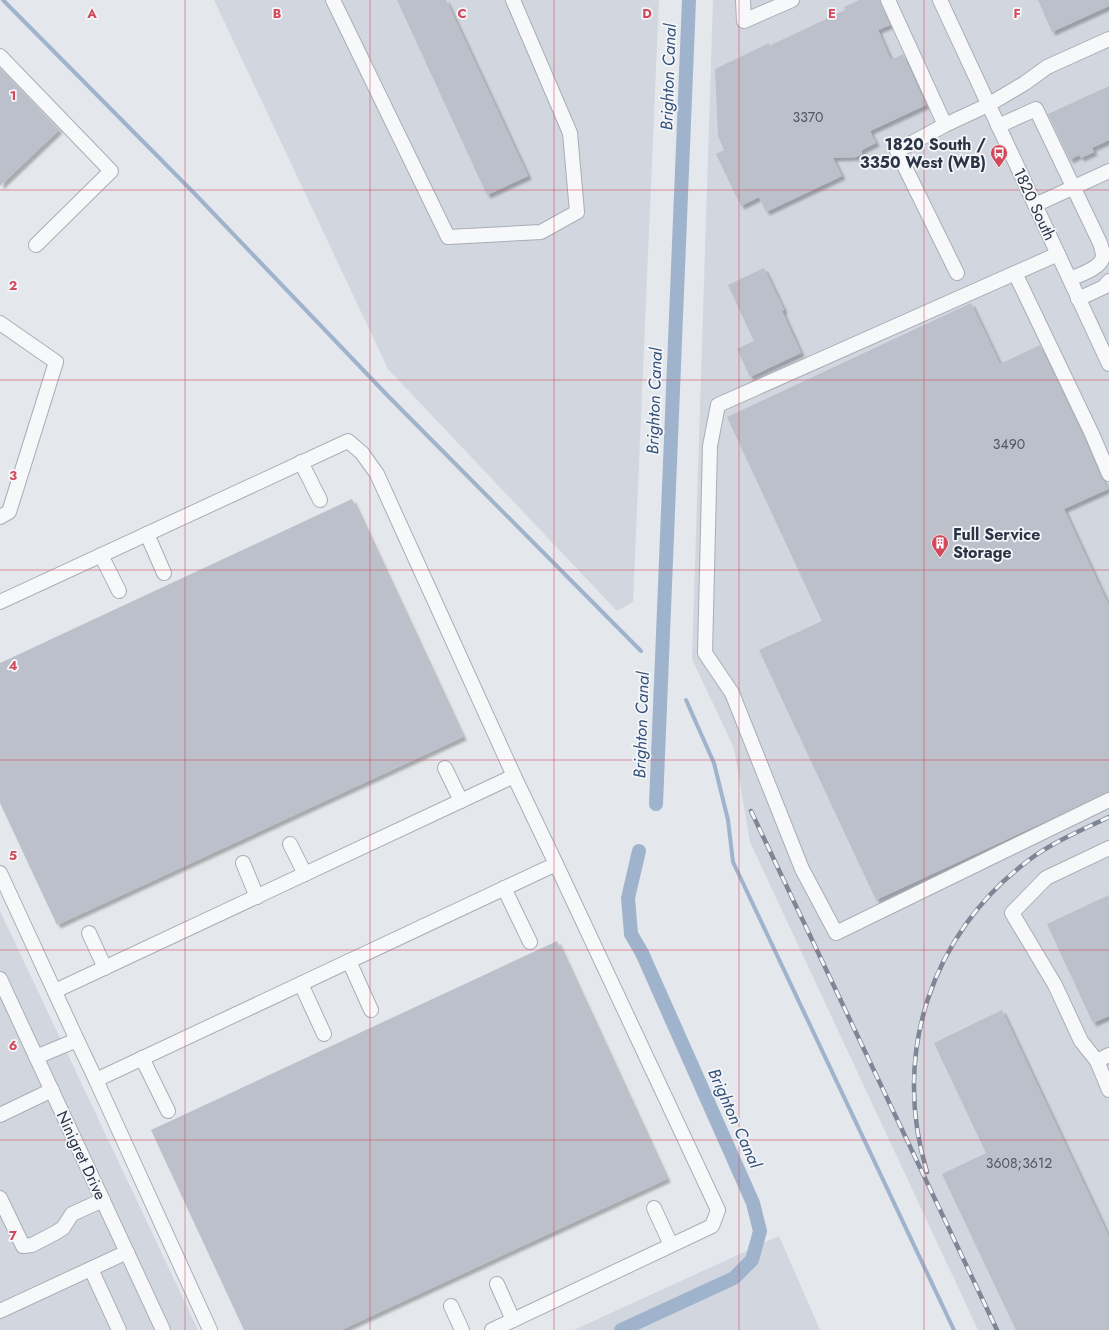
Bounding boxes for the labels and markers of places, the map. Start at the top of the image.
place label: 1820 South / 3350 West (WB) [860,133,986,174]
bus stop icon: 1820 South / 3350 West (WB) [989,143,1009,168]
place label: Full Service Storage [953,523,1040,564]
building icon: Full Service Storage [930,533,950,558]

